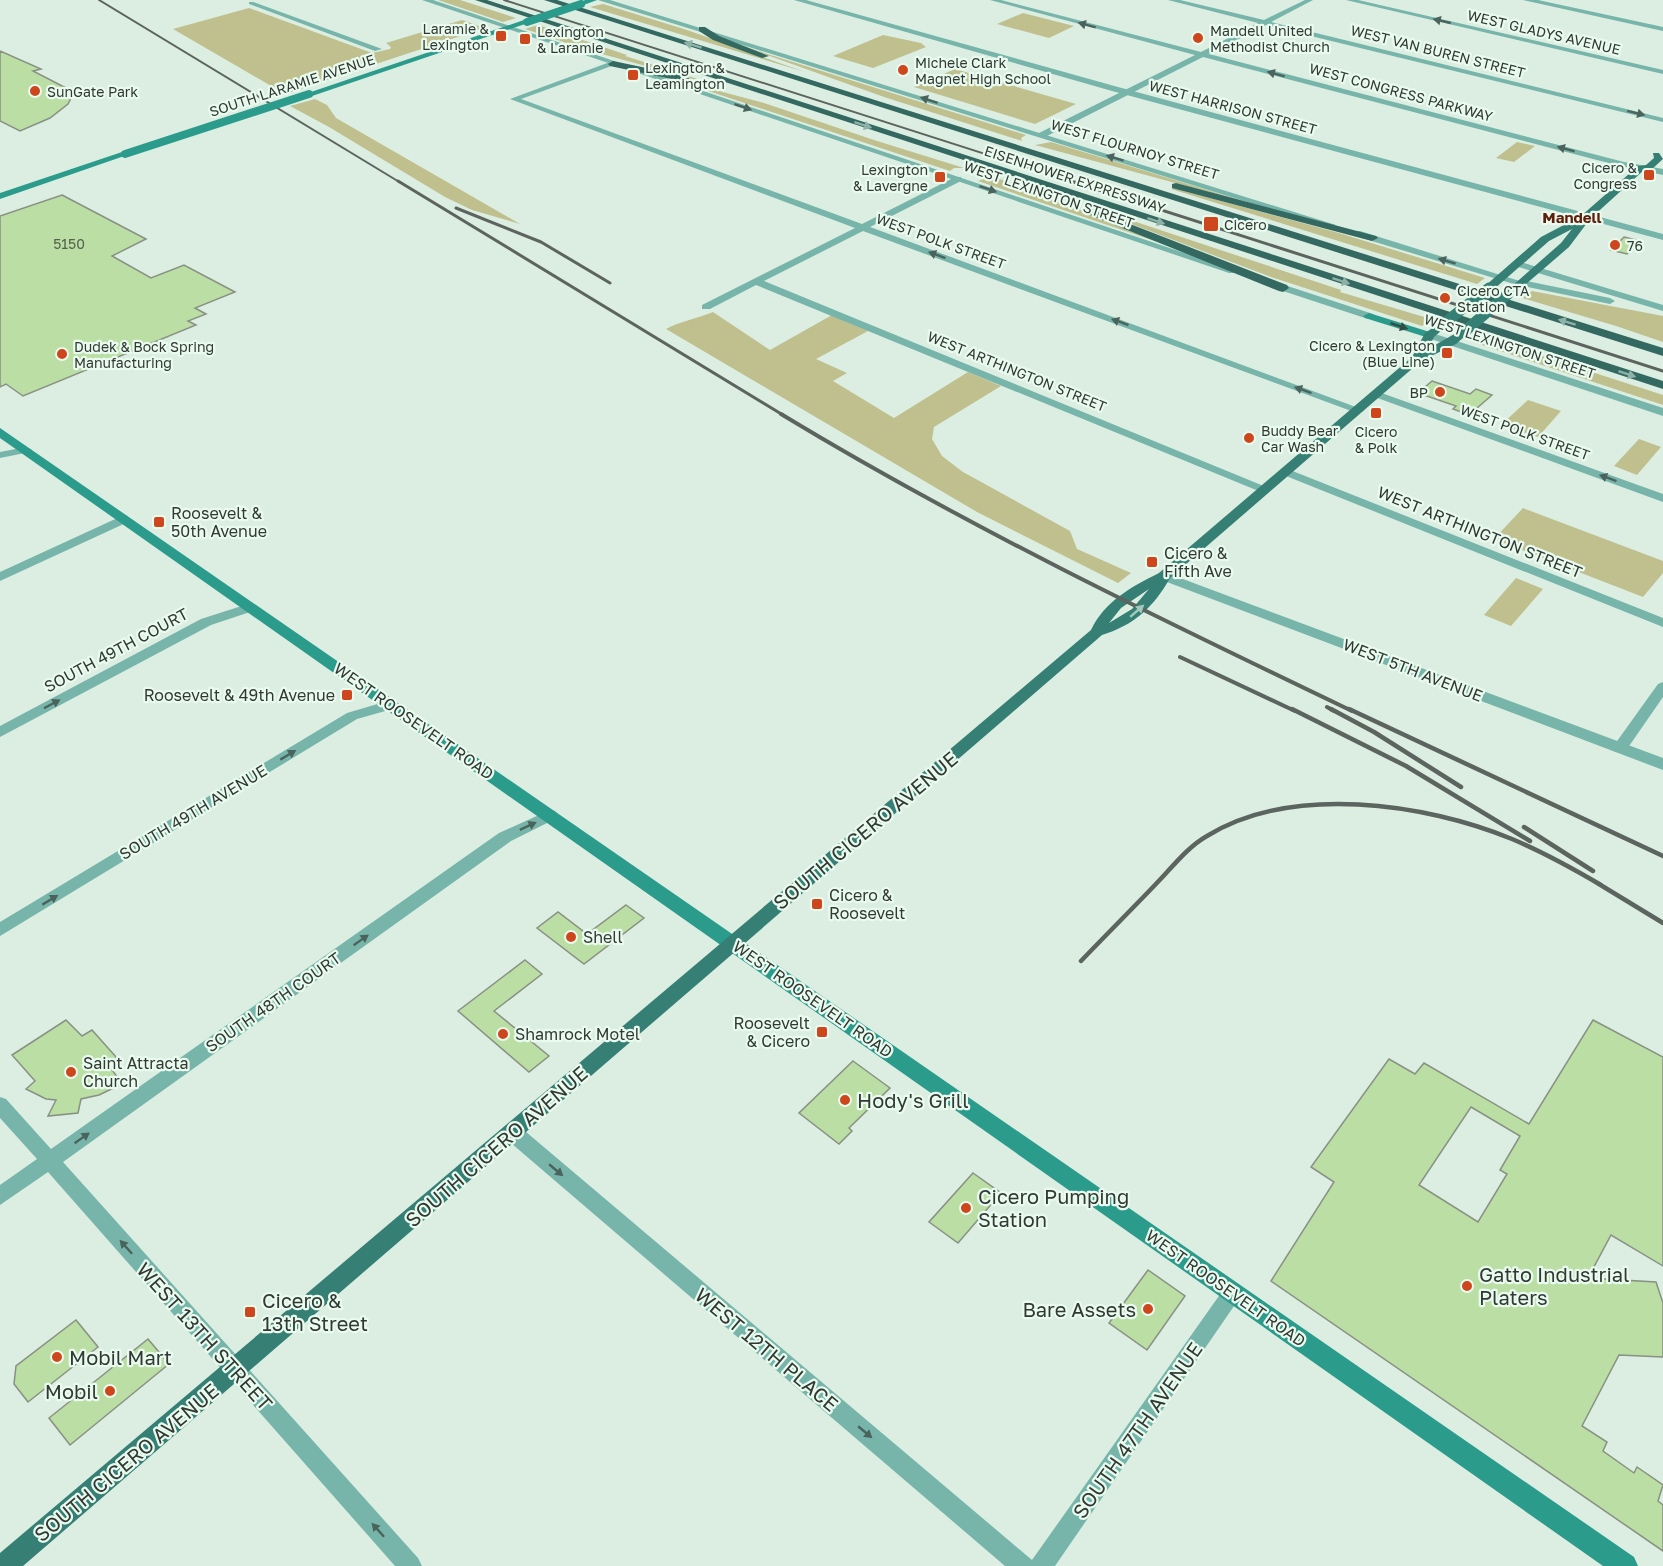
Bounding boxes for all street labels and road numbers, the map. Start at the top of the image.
street label: WEST GLADYS AVENUE [1466,6,1622,58]
street label: WEST VAN BUREN STREET [1349,21,1527,81]
street label: SOUTH LARAMIE AVENUE [207,50,377,120]
street label: WEST CONGRESS PARKWAY [1307,59,1495,125]
street label: WEST HARRISON STREET [1147,76,1319,138]
street label: WEST FLOURNOY STREET [1049,115,1221,183]
street label: EISENHOWER EXPRESSWAY [982,142,1168,216]
street label: WEST LEXINGTON STREET [962,157,1137,231]
street label: WEST POLK STREET [874,210,1008,272]
street label: WEST LEXINGTON STREET [1422,310,1598,382]
street label: WEST ARTHINGTON STREET [925,327,1109,415]
street label: WEST POLK STREET [1458,401,1592,463]
street label: WEST ARTHINGTON STREET [1375,482,1585,582]
street label: SOUTH 49TH COURT [40,603,192,696]
street label: WEST 5TH AVENUE [1340,634,1486,706]
street label: WEST ROOSEVELT ROAD [330,658,498,784]
street label: SOUTH CICERO AVENUE [768,746,962,914]
street label: SOUTH 49TH AVENUE [116,760,270,864]
street label: WEST ROOSEVELT ROAD [729,936,897,1062]
street label: SOUTH 48TH COURT [202,948,345,1056]
street label: SOUTH CICERO AVENUE [400,1060,592,1232]
street label: WEST ROOSEVELT ROAD [1142,1225,1310,1351]
street label: WEST 13TH STREET [132,1257,278,1415]
street label: WEST 12TH PLACE [691,1282,843,1416]
street label: SOUTH 47TH AVENUE [1067,1337,1207,1523]
street label: SOUTH CICERO AVENUE [29,1378,223,1546]

